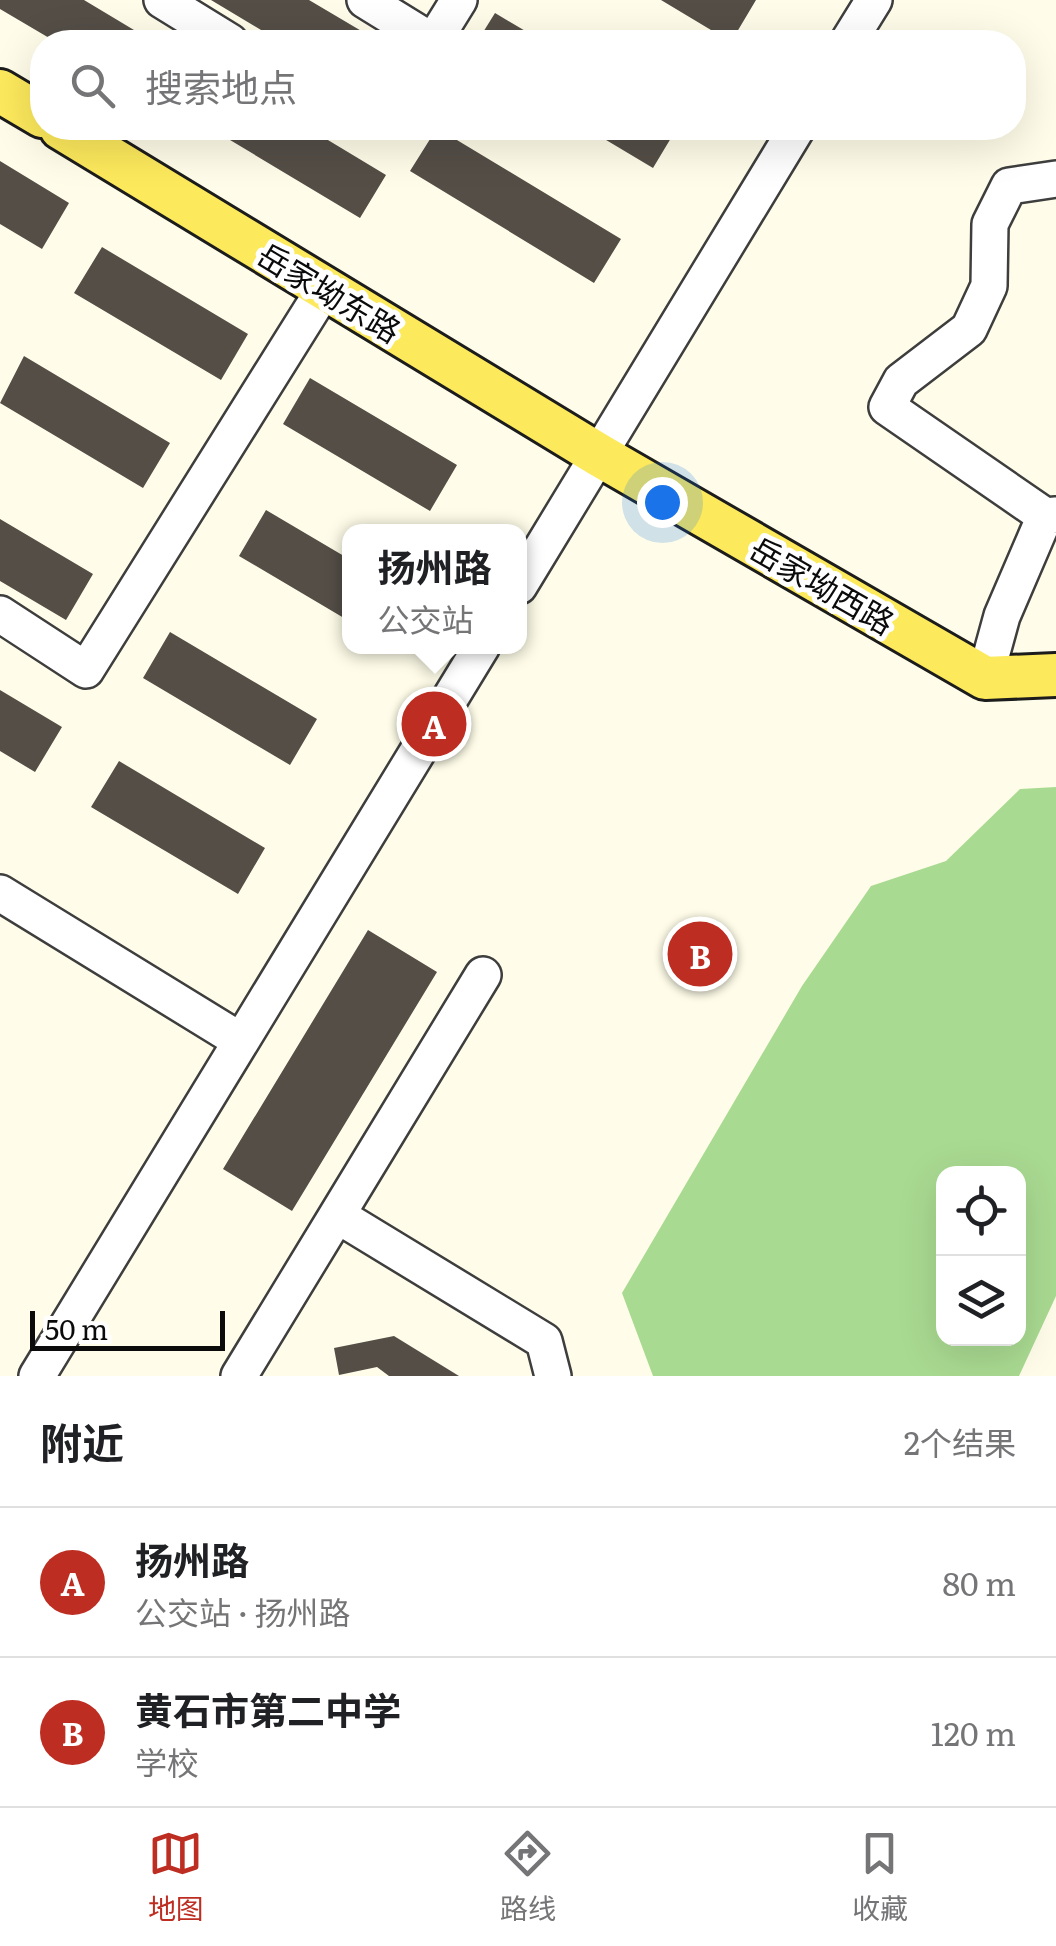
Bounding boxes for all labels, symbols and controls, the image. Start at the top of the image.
search box [30,30,1026,140]
text: 搜索地点 [145,57,297,114]
icon: search [65,58,120,113]
street label: 岳家坳东路 [249,229,411,353]
your location [637,477,688,528]
street label: 岳家坳西路 [742,523,904,645]
popup [342,524,527,654]
text: 扬州路 [377,537,492,594]
text: 公交站 [377,594,474,642]
pin: A [402,686,466,762]
pin: B [668,916,732,992]
map controls [936,1166,1026,1346]
button: locate [936,1166,1026,1256]
button: layers [936,1256,1026,1346]
scale bar [30,1306,225,1350]
text: 50 m [45,1307,108,1349]
text: 附近 [40,1410,124,1472]
text: 2个结果 [904,1417,1016,1465]
text: 扬州路 [135,1530,249,1587]
text: A [60,1558,85,1606]
text: 80 m [942,1558,1016,1606]
text: 公交站 · 扬州路 [135,1587,350,1635]
text: 黄石市第二中学 [135,1680,401,1737]
text: B [61,1708,84,1756]
text: 120 m [931,1708,1016,1756]
text: 学校 [135,1737,199,1785]
tab: 地图 [148,1826,204,1928]
tab: 路线 [500,1826,556,1928]
tab: 收藏 [852,1826,908,1928]

